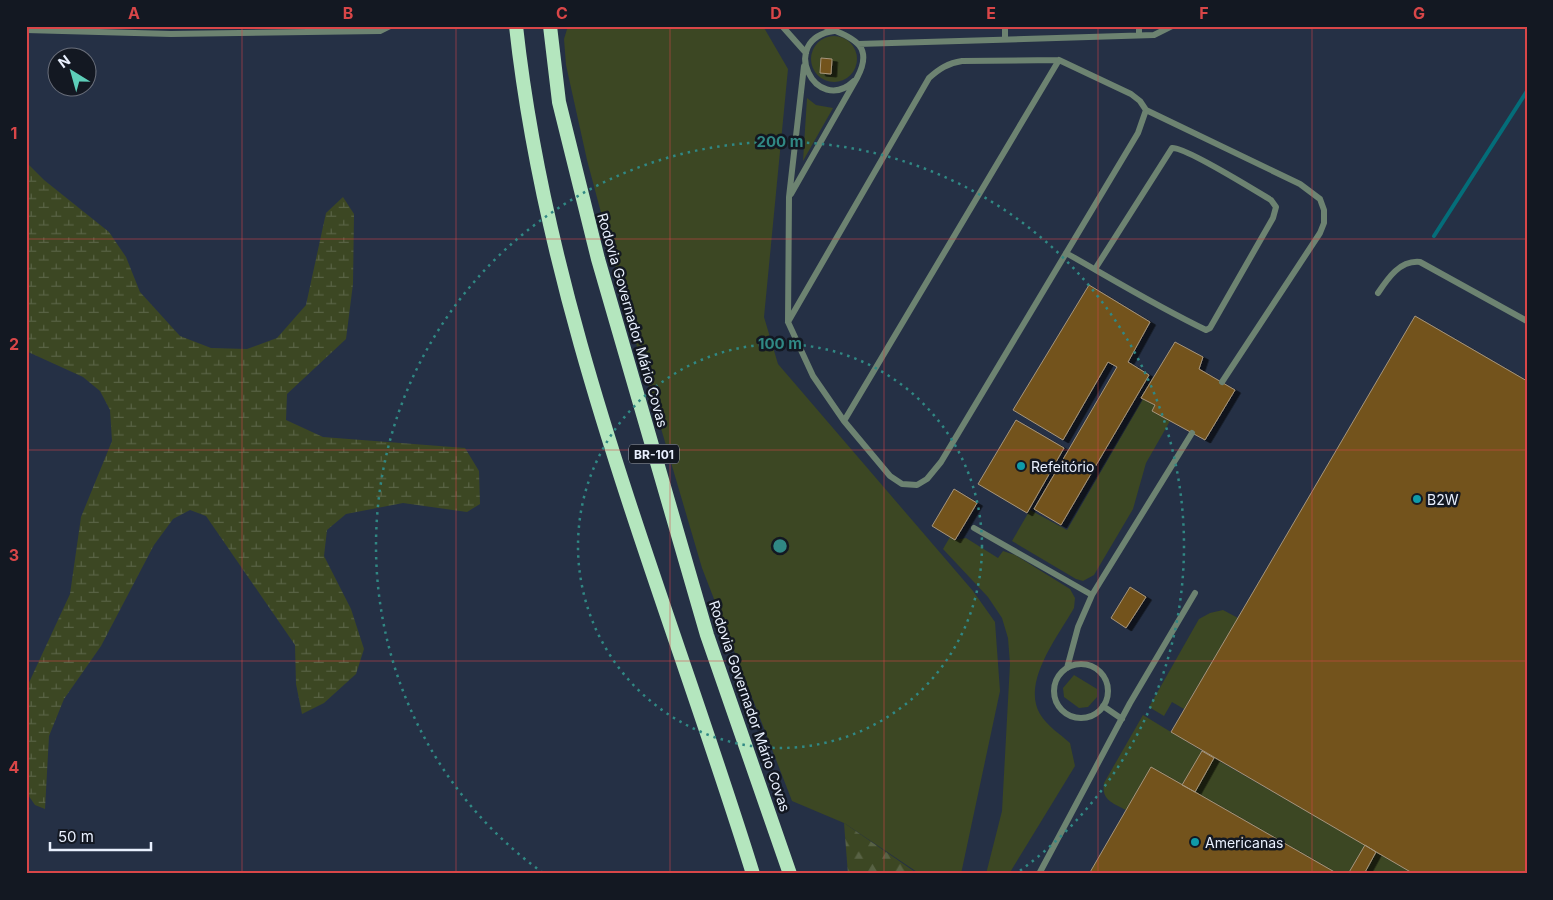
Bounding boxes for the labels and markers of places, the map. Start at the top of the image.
place label: Refeitório [1031,458,1094,475]
marker: Refeitório [1015,460,1027,472]
place label: B2W [1427,491,1459,508]
marker: B2W [1411,493,1423,505]
centre of rings [771,537,789,555]
place label: Americanas [1205,834,1283,851]
marker: Americanas [1189,836,1201,848]

